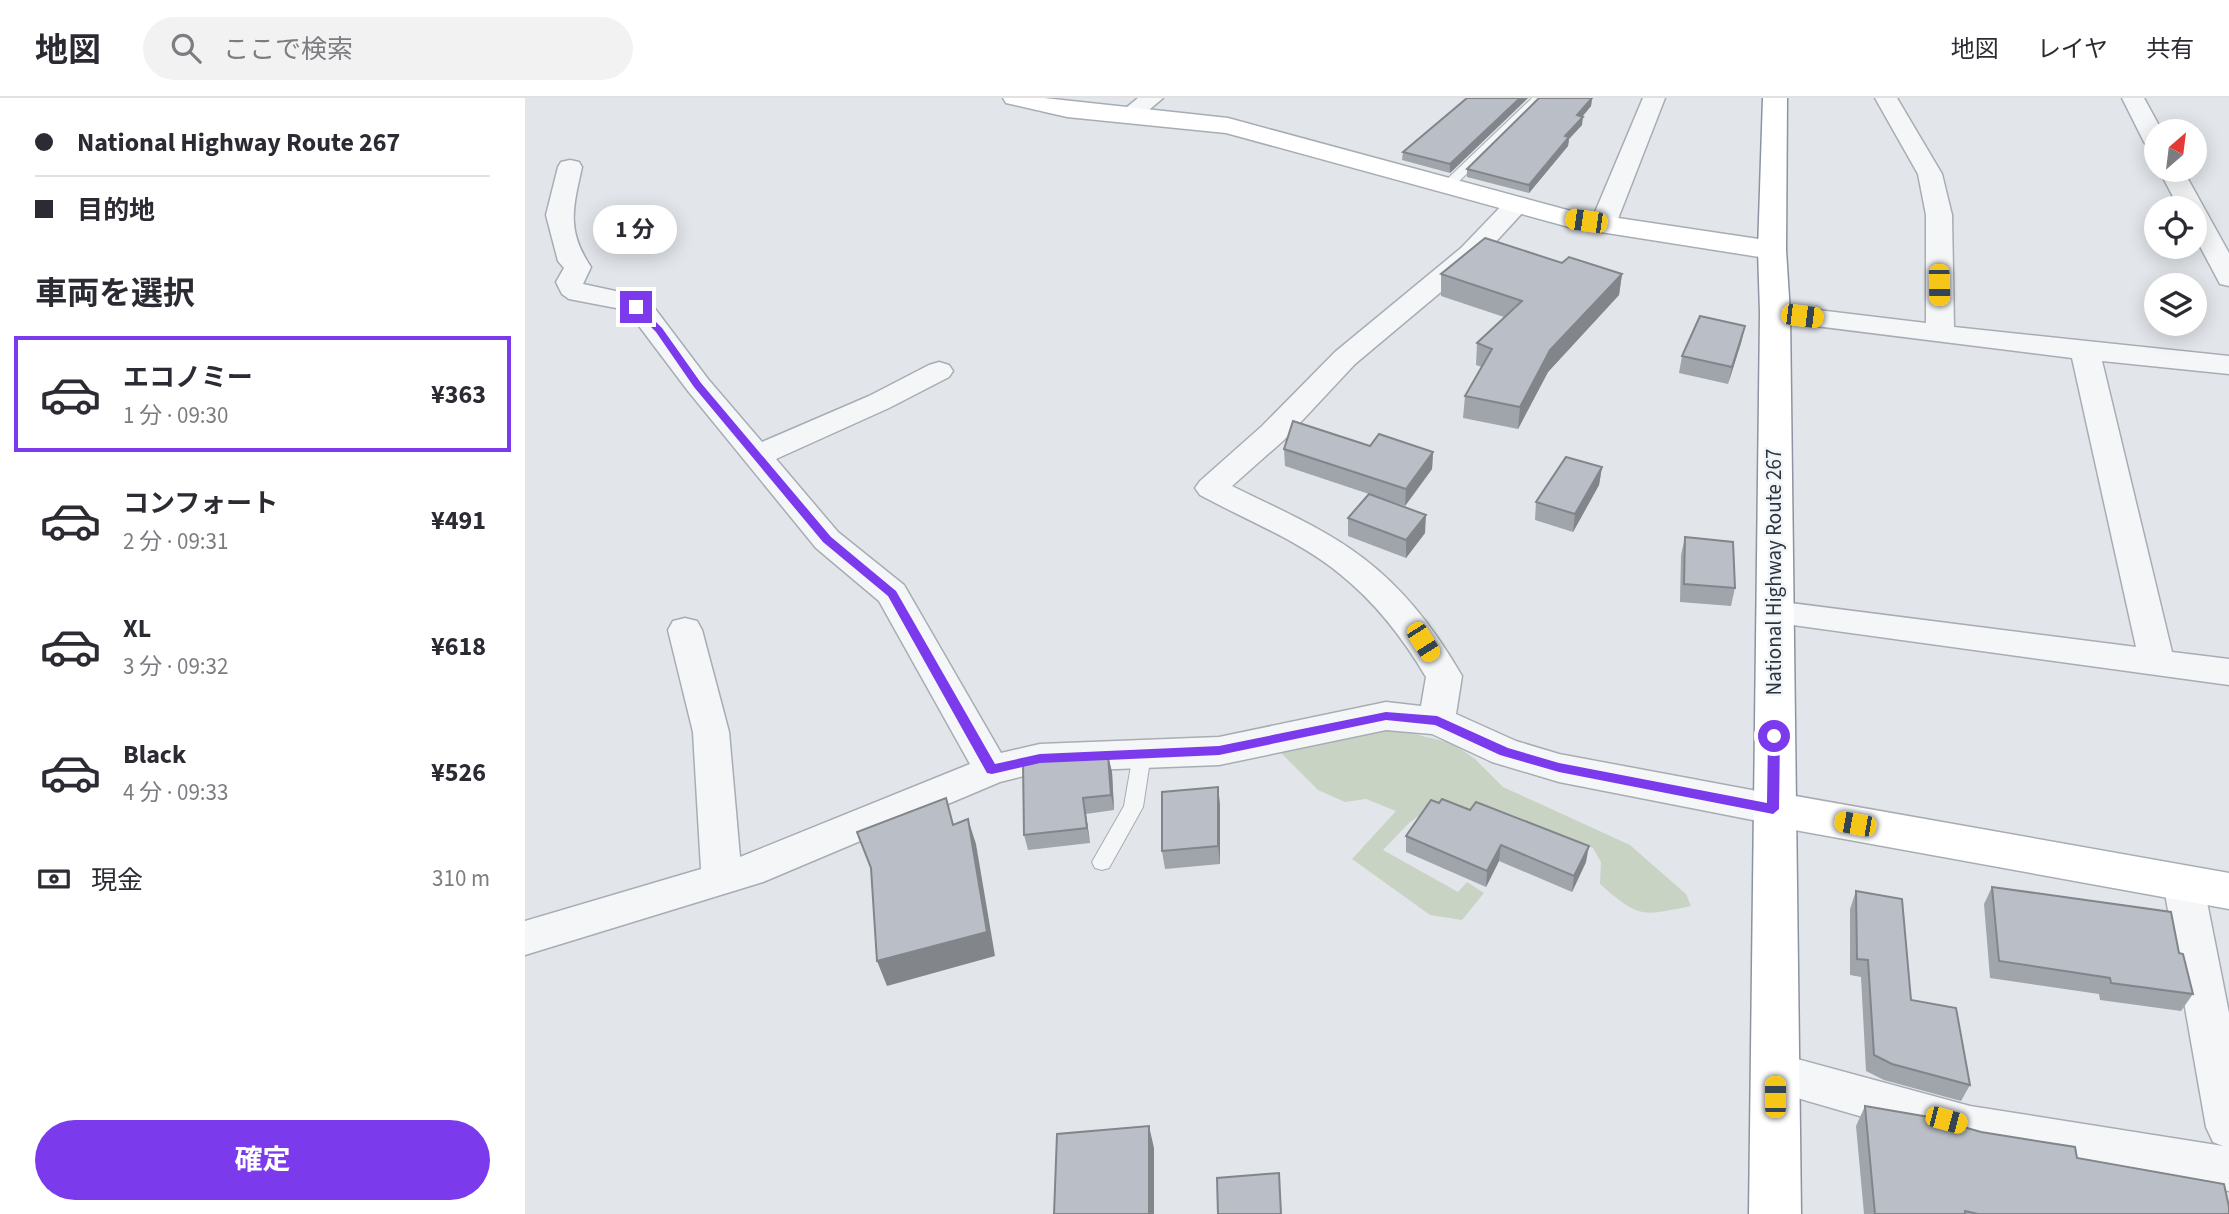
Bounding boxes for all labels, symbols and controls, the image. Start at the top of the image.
search box [143,17,633,80]
text: 地図 [35,27,101,74]
icon: search [167,29,205,67]
text: ここで検索 [223,31,353,68]
text: 地図 [1951,32,1999,67]
text: レイヤ [2037,32,2108,67]
text: 共有 [2146,32,2194,67]
north arrow [2144,119,2207,182]
map controls [2144,119,2207,336]
text: National Highway Route 267 [77,124,400,161]
text: 目的地 [77,192,155,229]
button: locate [2144,196,2207,259]
callout: 1 分 [594,206,678,254]
car [1564,208,1609,234]
text: 1 分 [615,213,655,246]
car [1929,264,1950,306]
text: 車両を選択 [35,271,195,317]
button: layers [2144,273,2207,336]
route end [620,291,652,323]
car [1780,303,1825,329]
text: エコノミー [123,359,253,396]
icon: car [39,363,102,426]
text: ¥363 [431,376,486,413]
text: 1 分 · 09:30 [123,399,228,432]
street label: National Highway Route 267 [1759,449,1789,695]
text: コンフォート [123,485,278,522]
icon: car [39,489,102,552]
text: ¥491 [431,502,486,539]
text: 2 分 · 09:31 [123,525,228,558]
text: XL [123,610,151,647]
icon: car [39,615,102,678]
car [1403,619,1444,665]
text: ¥618 [431,628,486,665]
text: 3 分 · 09:32 [123,650,228,683]
route start [1758,720,1790,752]
text: Black [123,736,186,773]
icon: car [39,741,102,804]
text: ¥526 [431,754,486,791]
text: 4 分 · 09:33 [123,776,228,809]
car [1833,810,1878,838]
icon: cash [35,860,73,898]
text: 現金 [91,862,143,899]
text: 310 m [432,862,490,895]
car [1765,1076,1786,1118]
car [1923,1104,1970,1136]
button: 確定 [35,1120,490,1200]

